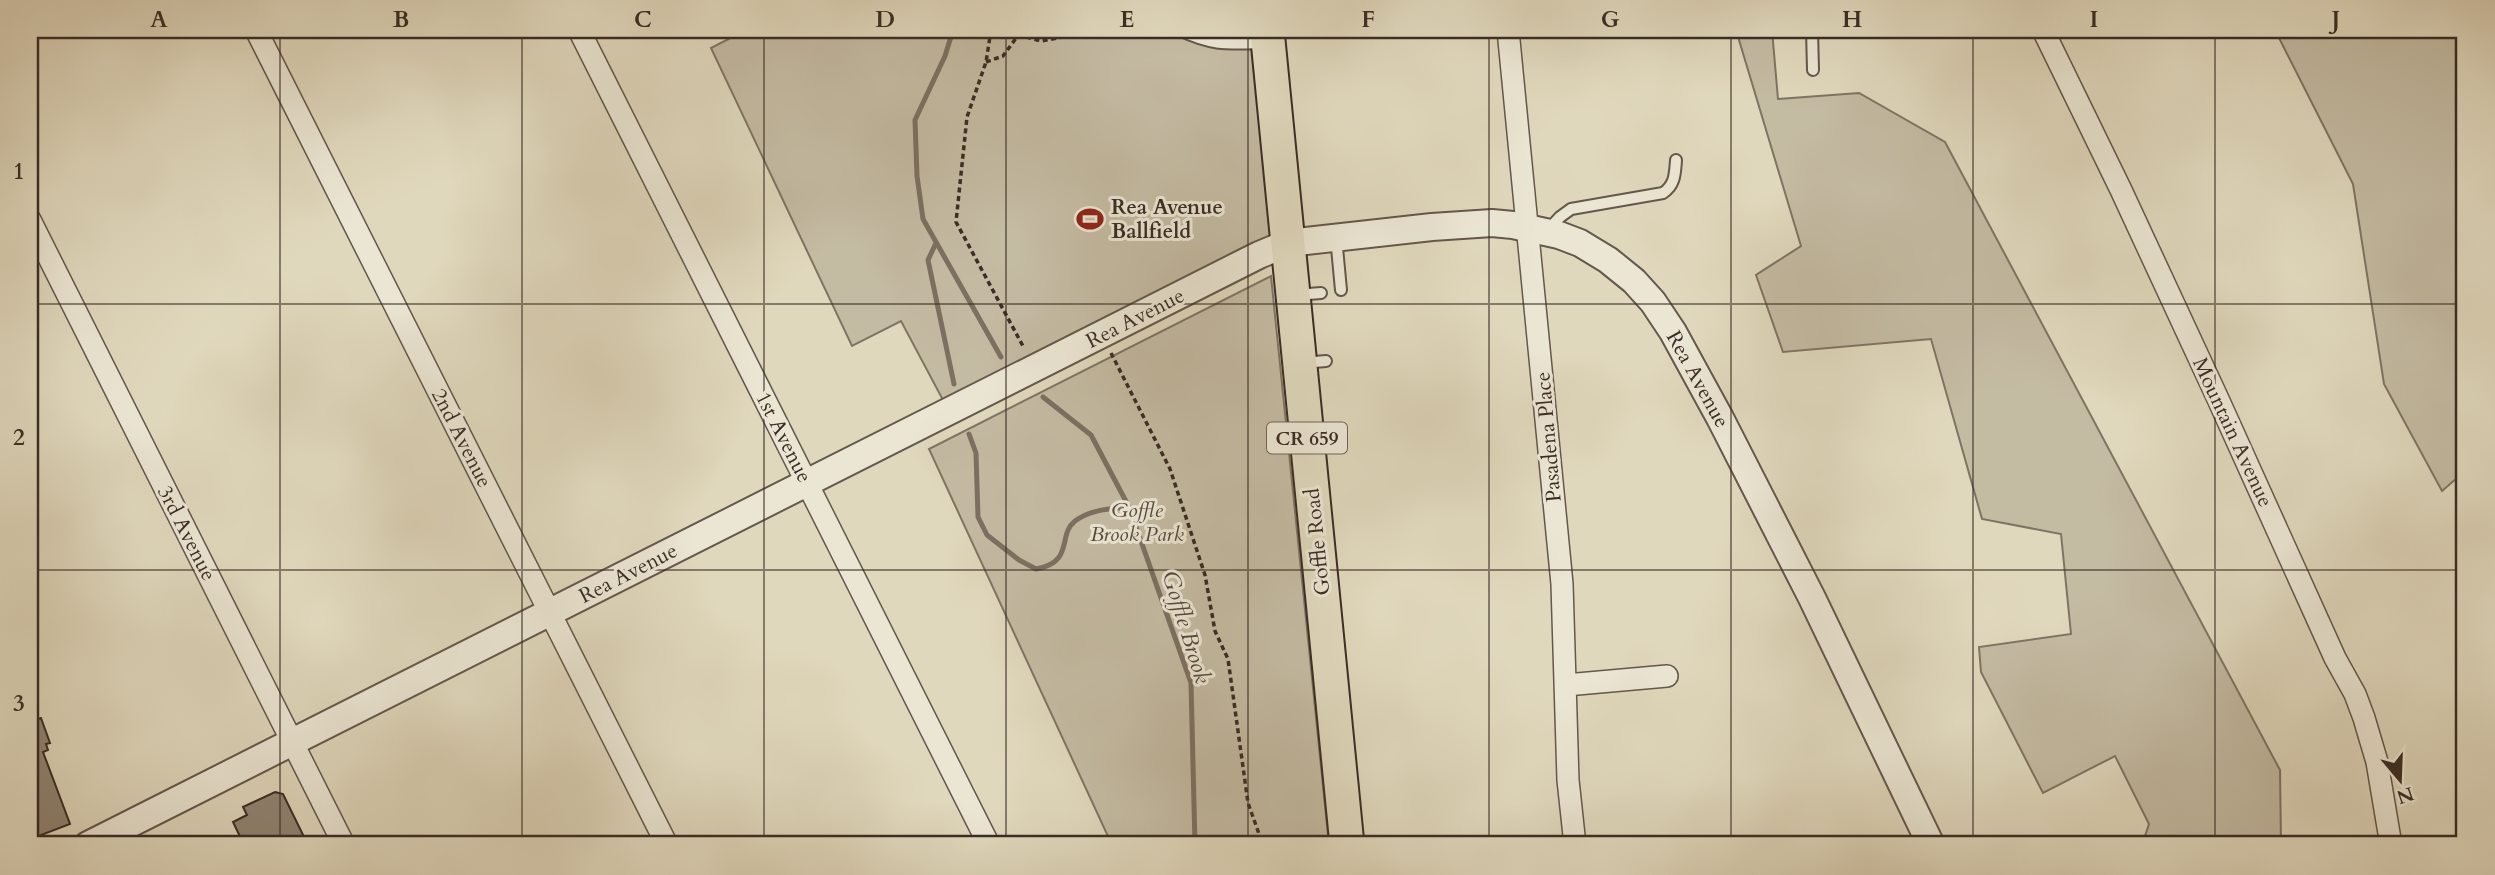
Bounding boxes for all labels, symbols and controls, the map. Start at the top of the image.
text: A [150,4,168,35]
text: B [393,4,409,35]
text: C [634,4,652,35]
text: D [875,4,895,35]
text: E [1120,4,1134,35]
text: F [1361,4,1375,35]
text: G [1601,4,1620,35]
text: H [1842,4,1862,35]
text: I [2090,4,2098,35]
text: J [2329,4,2340,35]
text: 1 [13,156,25,187]
place label: Rea Avenue Ballfield [1111,193,1223,246]
sports icon: Rea Avenue Ballfield [1075,204,1105,234]
street label: Rea Avenue [1081,281,1189,356]
street label: Rea Avenue [1659,325,1736,433]
street label: Mountain Avenue [2185,353,2280,512]
street label: Pasadena Place [1528,370,1569,503]
street label: 2nd Avenue [424,384,499,493]
street label: 1st Avenue [748,387,819,488]
text: 2 [13,422,25,453]
road number: CR 659 [1267,422,1347,453]
street label: 3rd Avenue [150,481,223,586]
street label: Goffle Road [1297,487,1338,597]
park label: Goffle Brook Park [1090,496,1184,549]
street label: Rea Avenue [574,536,682,611]
water label: Goffle Brook [1155,567,1219,688]
text: 3 [13,688,25,719]
north arrow [2366,746,2436,816]
text: N [2393,780,2417,810]

